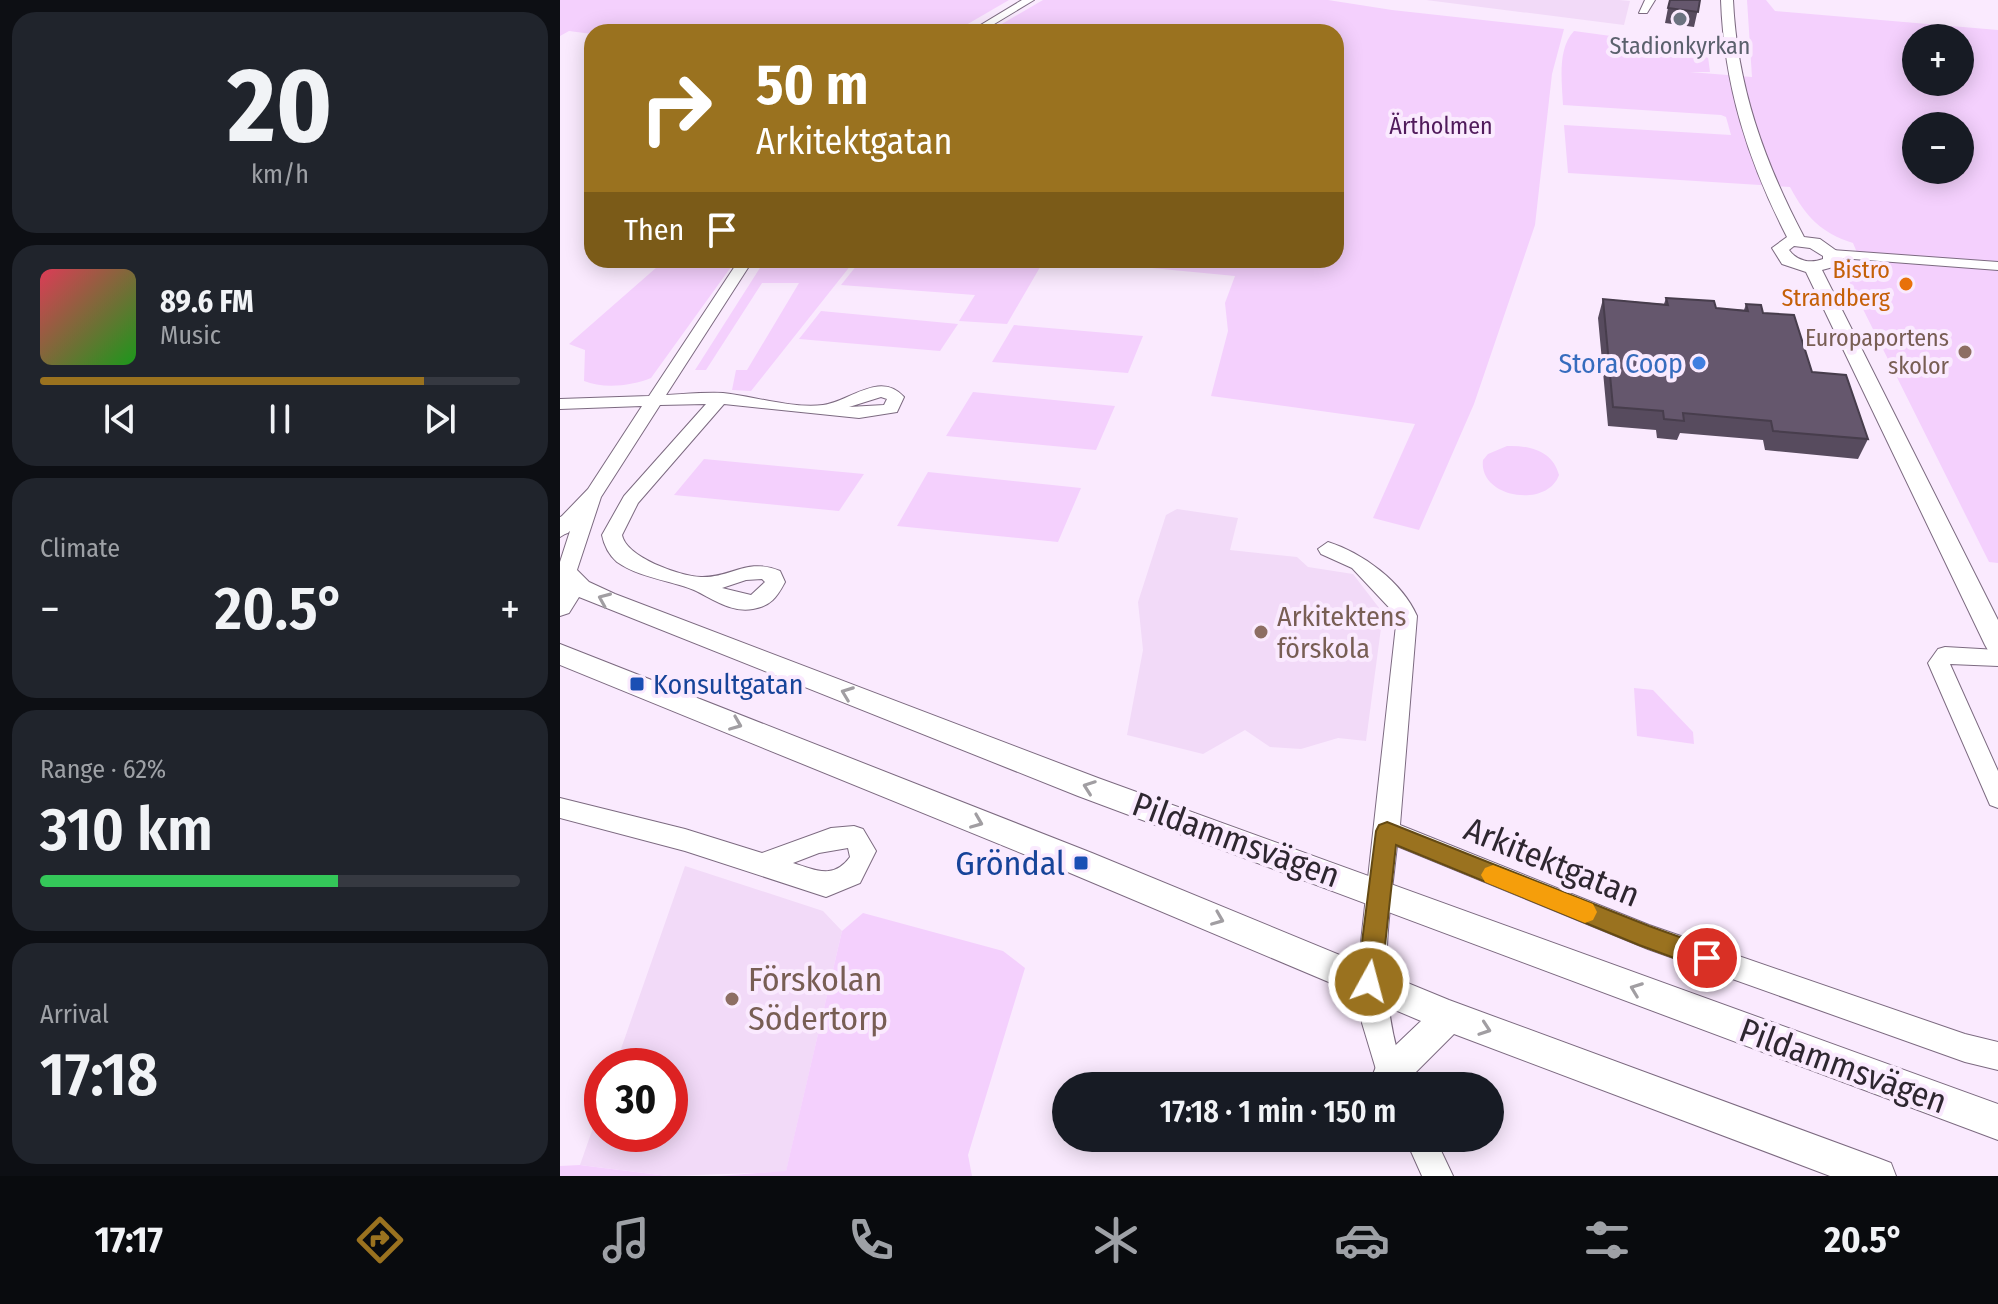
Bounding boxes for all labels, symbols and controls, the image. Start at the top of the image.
marker: Stadionkyrkan [1671,10,1689,28]
map controls [1902,24,1974,184]
button: + [1902,24,1974,96]
place label: Stadionkyrkan [1609,32,1751,60]
text: 20 [228,44,332,169]
text: 50 m [756,52,868,119]
icon: right [624,56,728,160]
park label: Ärtholmen [1389,112,1493,140]
button: − [1902,112,1974,184]
text: Arkitektgatan [756,120,952,164]
text: km/h [251,159,309,190]
icon: arrive [700,208,744,252]
text: Then [624,212,684,248]
place label: Bistro Strandberg [1781,256,1891,312]
marker: Bistro Strandberg [1897,275,1915,293]
text: 89.6 FM [160,284,254,320]
text: Music [160,320,221,351]
place label: Europaportens skolor [1805,324,1950,380]
marker: Europaportens skolor [1956,343,1974,361]
place label: Stora Coop [1558,347,1683,380]
marker: Stora Coop [1690,354,1708,372]
icon: previous [98,397,142,441]
icon: pause [258,397,302,441]
icon: next [418,397,462,441]
text: Climate [40,533,120,564]
text: 20.5° [215,573,345,645]
text: − [40,583,60,636]
text: + [500,583,520,636]
one-way arrow [598,592,612,608]
place label: Arkitektens förskola [1277,600,1407,665]
marker: Arkitektens förskola [1252,623,1270,641]
place label: Konsultgatan [653,668,803,701]
marker: Konsultgatan [628,675,646,693]
one-way arrow [840,686,854,703]
one-way arrow [728,714,742,731]
text: Range · 62% [40,754,166,785]
one-way arrow [1083,780,1097,797]
street label: Pildammsvägen [1127,784,1345,896]
text: 310 km [40,794,213,866]
street label: Arkitektgatan [1458,808,1646,916]
one-way arrow [969,812,983,829]
place label: Gröndal [955,843,1065,884]
marker: Gröndal [1072,854,1090,872]
one-way arrow [1210,910,1224,926]
pin [1673,924,1741,992]
icon: arrive [1685,936,1729,980]
position arrow [1327,940,1411,1024]
place label: Förskolan Södertorp [748,959,888,1039]
one-way arrow [1630,982,1644,999]
marker: Förskolan Södertorp [723,990,741,1008]
text: Arrival [40,999,109,1030]
street label: Pildammsvägen [1734,1010,1952,1122]
one-way arrow [1477,1019,1491,1036]
text: 17:18 [40,1039,158,1111]
speed limit sign: 30 [584,1048,688,1152]
text: 17:18 · 1 min · 150 m [1160,1094,1396,1130]
icon: directions [352,1212,408,1268]
icon: music [598,1212,654,1268]
icon: phone [843,1212,899,1268]
icon: climate [1088,1212,1144,1268]
icon: car [1334,1212,1390,1268]
icon: filters [1579,1212,1635,1268]
text: 17:17 [95,1218,163,1262]
text: 20.5° [1824,1218,1903,1262]

